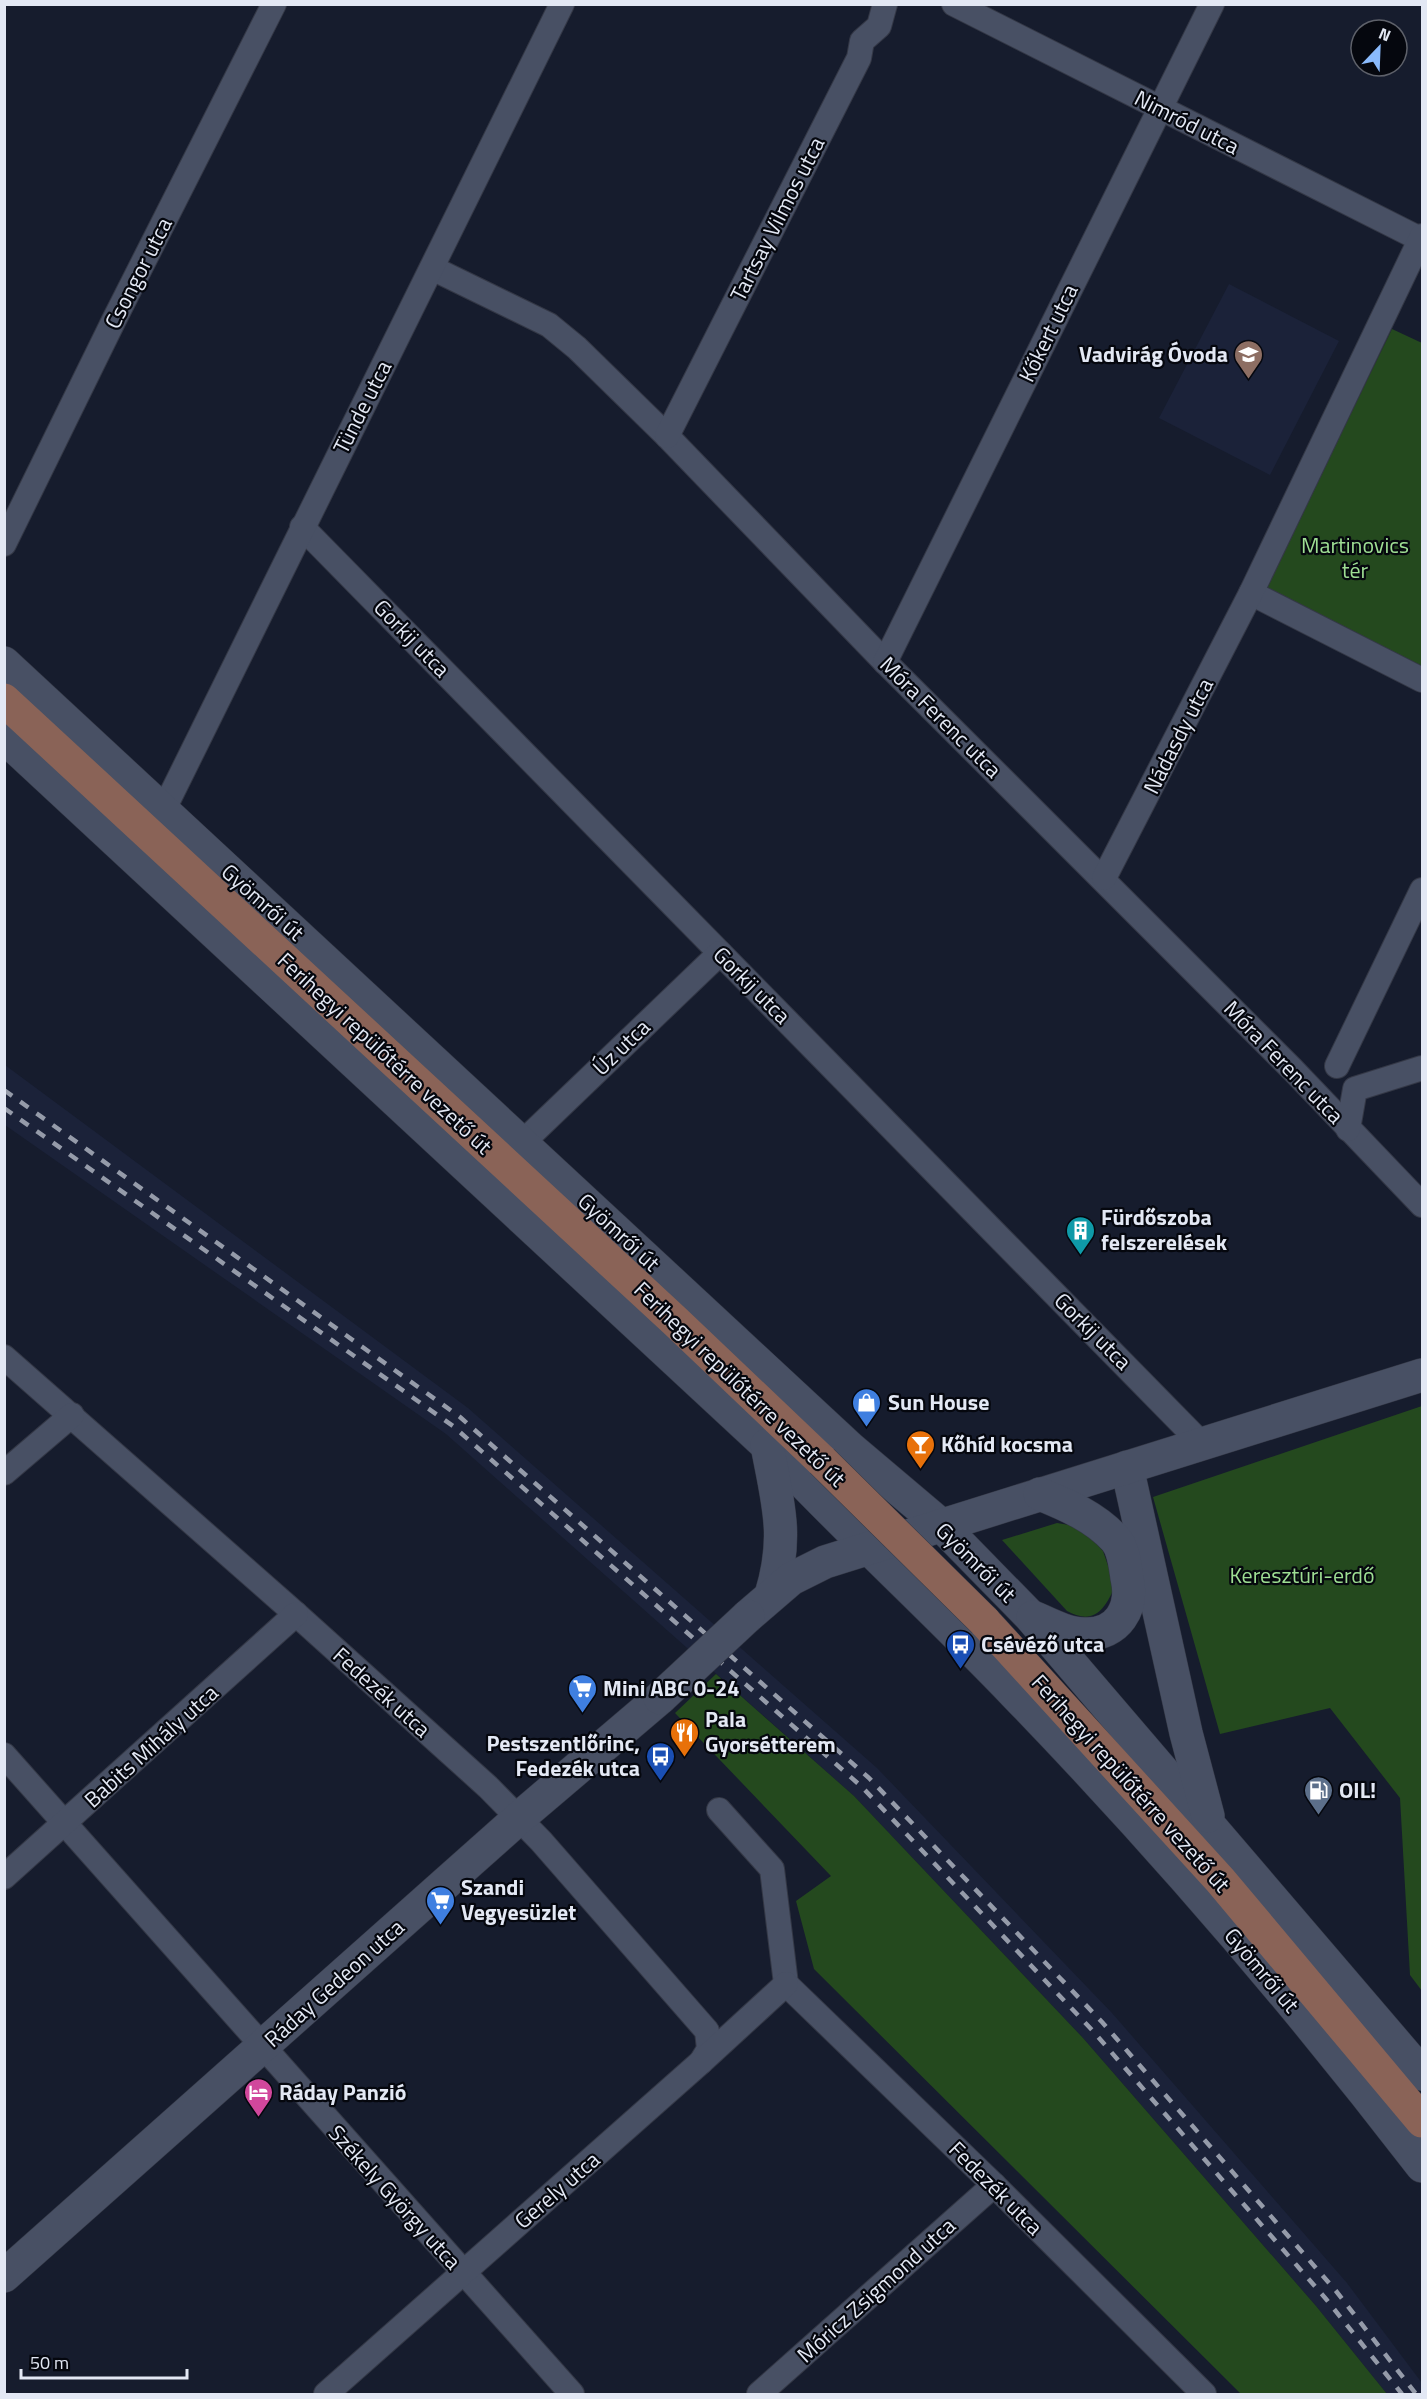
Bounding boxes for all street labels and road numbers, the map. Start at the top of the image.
street label: Nimród utca [1129,81,1245,163]
street label: Tartsay Vilmos utca [721,131,833,307]
street label: Csongor utca [95,211,181,335]
street label: Kőkert utca [1010,278,1086,388]
street label: Tünde utca [324,354,400,460]
street label: Gorkij utca [366,591,458,685]
street label: Móra Ferenc utca [872,648,1010,786]
street label: Nádasdy utca [1134,672,1222,800]
street label: Gyömrői út [214,855,312,949]
street label: Gorkij utca [705,938,799,1032]
street label: Ferihegyi repülőtérre vezető út [270,944,500,1162]
street label: Móra Ferenc utca [1216,992,1352,1132]
street label: Úz utca [584,1011,658,1083]
street label: Gyömrői út [570,1185,668,1279]
street label: Ferihegyi repülőtérre vezető út [626,1273,854,1495]
street label: Gorkij utca [1046,1284,1140,1378]
street label: Gyömrői út [928,1514,1024,1610]
street label: Fedezék utca [325,1639,439,1745]
street label: Ferihegyi repülőtérre vezető út [1024,1666,1239,1900]
street label: Babits Mihály utca [76,1676,226,1816]
street label: Ráday Gedeon utca [256,1911,412,2055]
street label: Gyömrői út [1216,1920,1308,2020]
street label: Székely György utca [321,2117,469,2277]
street label: Fedezék utca [941,2133,1051,2243]
street label: Gerely utca [507,2143,607,2237]
street label: Móricz Zsigmond utca [789,2209,963,2371]

